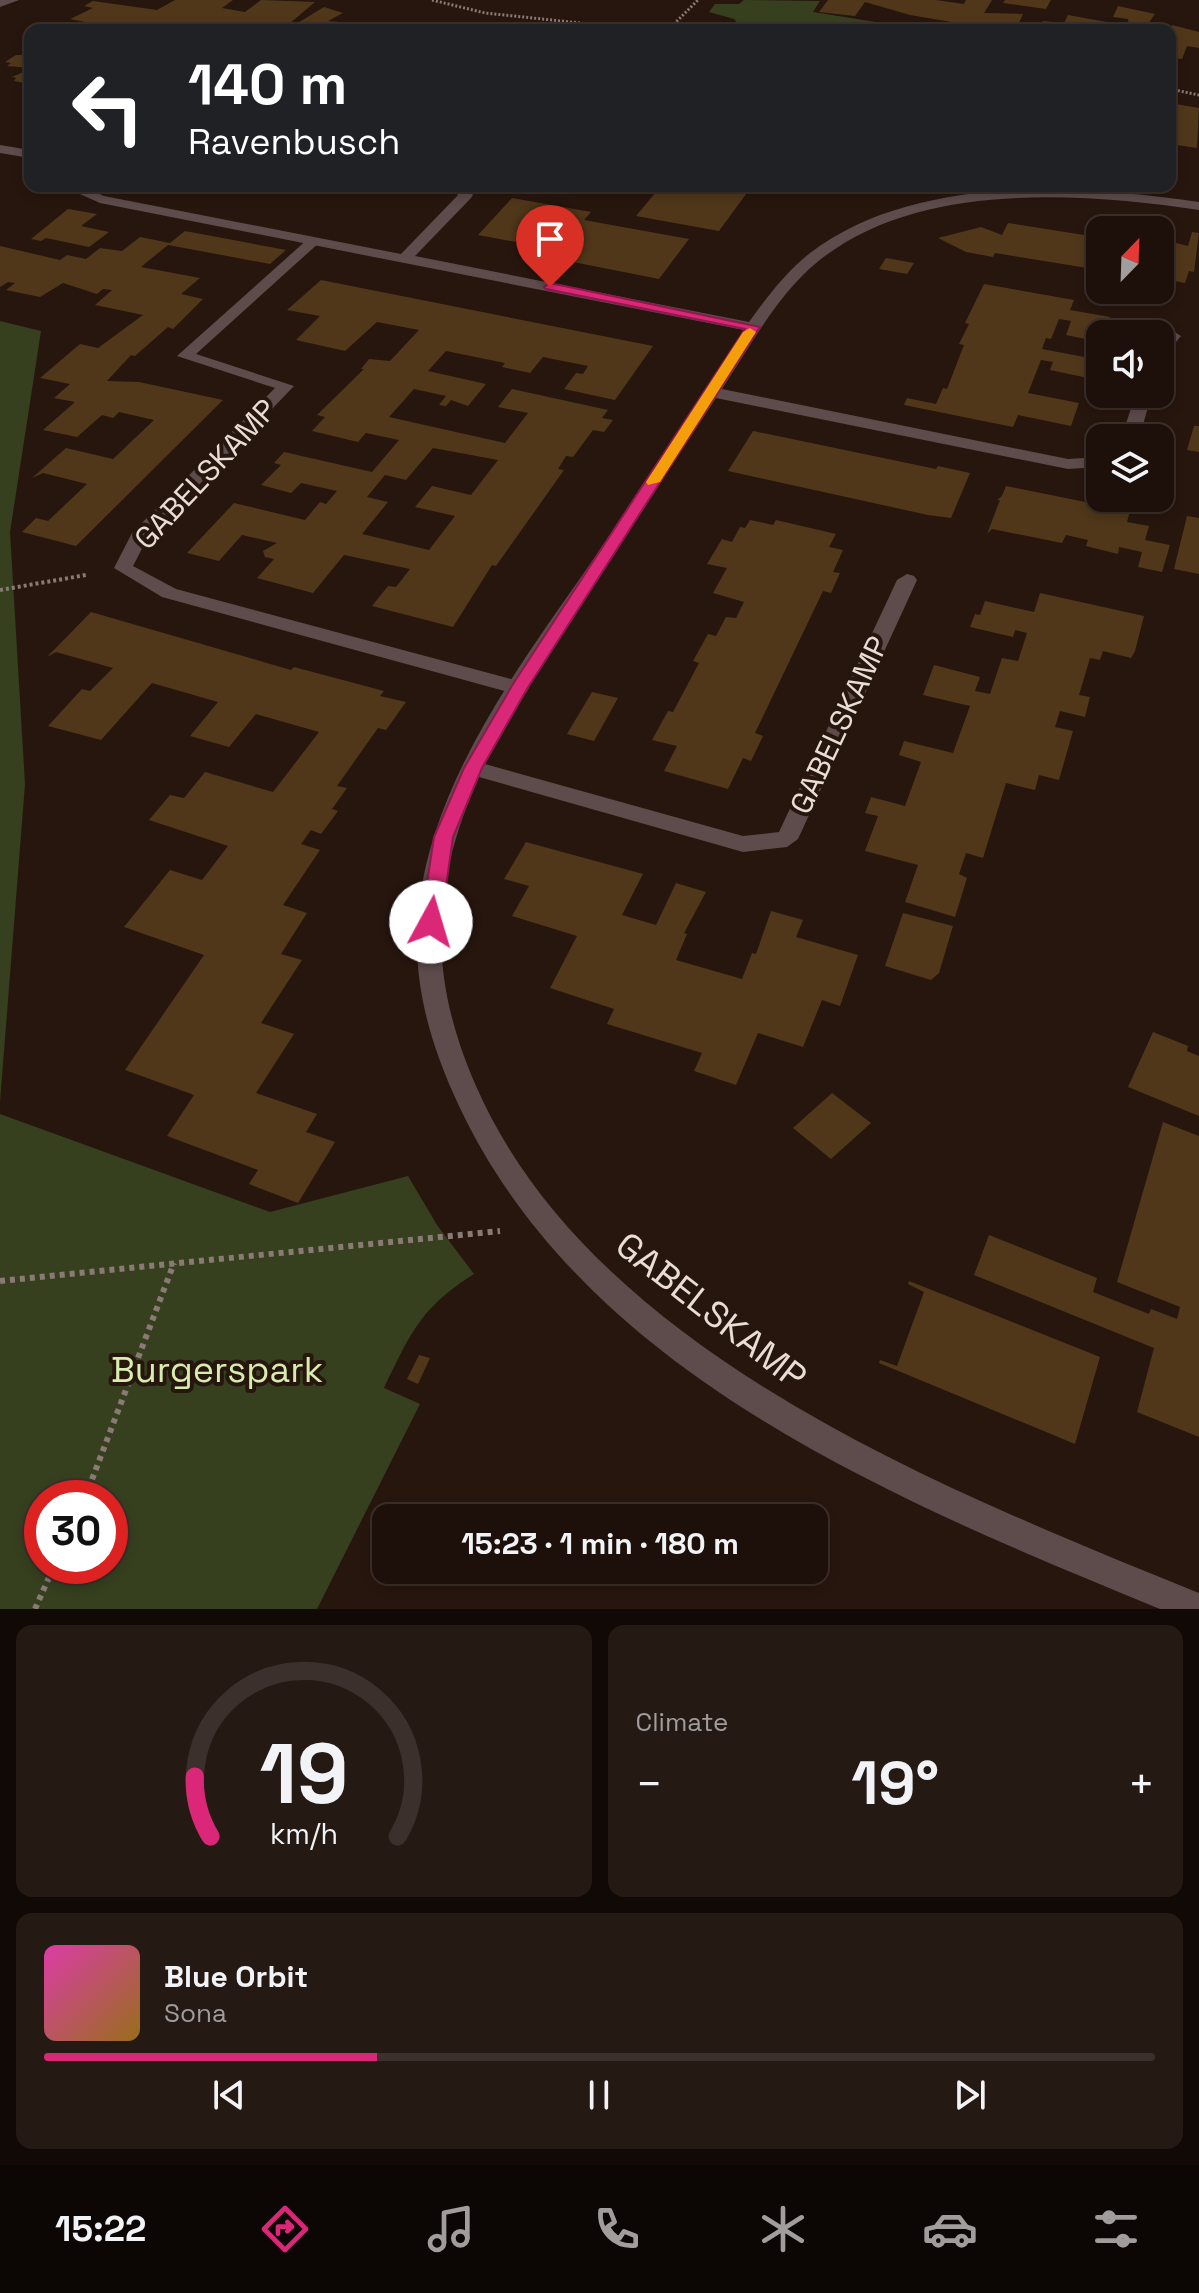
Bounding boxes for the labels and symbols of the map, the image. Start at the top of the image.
pin [516,205,584,287]
north arrow [1086,216,1174,304]
street label: GABELSKAMP [125,391,285,557]
street label: GABELSKAMP [781,630,897,820]
position arrow [389,880,473,964]
street label: GABELSKAMP [606,1222,816,1400]
park label: Burgerspark [111,1347,323,1393]
speed limit sign: 30 [24,1480,128,1584]

